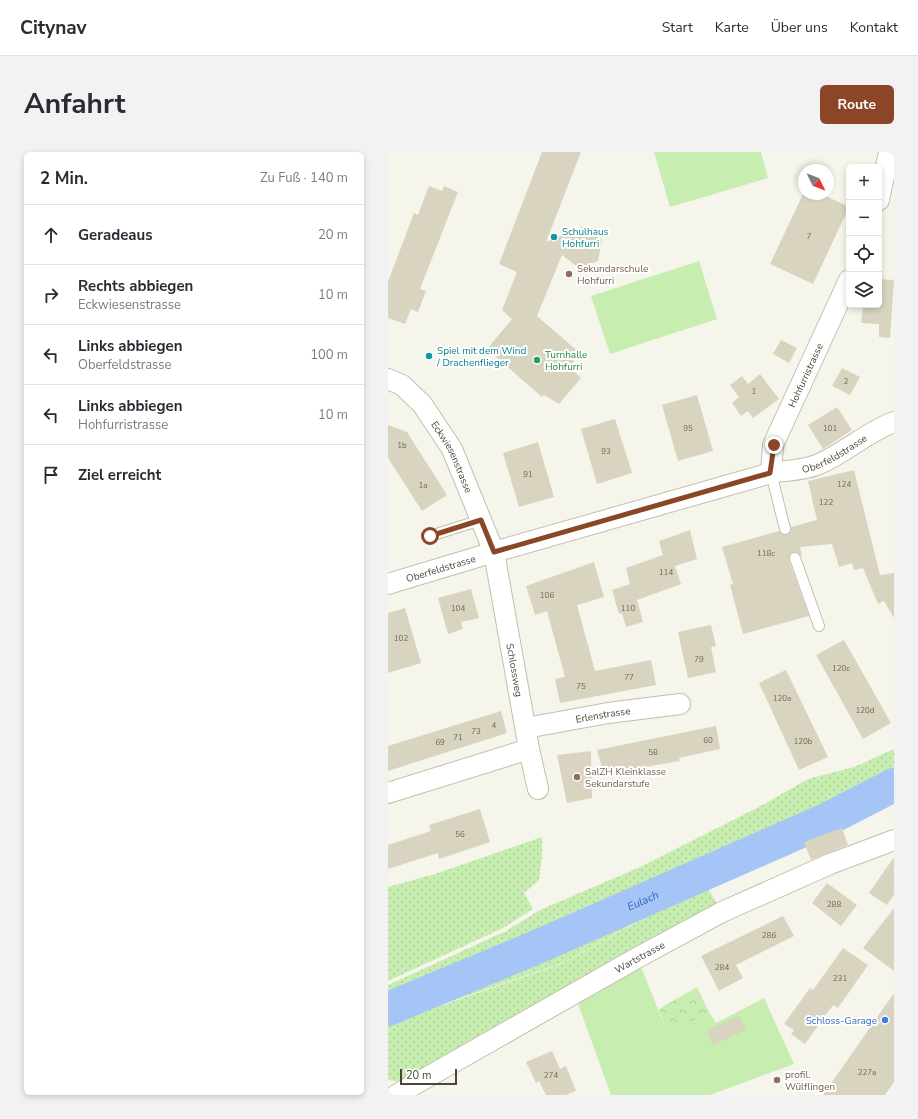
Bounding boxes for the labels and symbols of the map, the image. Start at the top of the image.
north arrow [798,164,834,200]
place label: Schulhaus Hohfurri [562,225,609,251]
house number: 7 [807,231,812,242]
marker: Schulhaus Hohfurri [549,232,559,242]
place label: Sekundarschule Hohfurri [577,262,648,288]
marker: Sekundarschule Hohfurri [564,269,574,279]
street label: Hohfurristrasse [785,341,827,410]
place label: Spiel mit dem Wind / Drachenflieger [436,344,526,370]
place label: Turnhalle Hohfurri [545,348,587,374]
marker: Spiel mit dem Wind / Drachenflieger [424,351,434,361]
marker: Turnhalle Hohfurri [532,355,542,365]
house number: 2 [844,376,849,387]
house number: 1 [752,386,757,397]
street label: Eckwiesenstrasse [427,419,475,495]
house number: 95 [683,423,693,434]
house number: 101 [823,423,837,434]
street label: Oberfeldstrasse [801,431,870,477]
route end [765,436,783,454]
house number: 1b [397,440,407,451]
house number: 93 [601,446,611,457]
house number: 91 [523,469,533,480]
house number: 124 [837,479,851,490]
house number: 1a [418,480,428,491]
house number: 122 [819,497,833,508]
route start [421,527,439,545]
house number: 118c [757,548,775,559]
street label: Oberfeldstrasse [404,552,477,586]
house number: 114 [659,567,673,578]
house number: 106 [540,590,554,601]
house number: 104 [451,603,465,614]
house number: 110 [621,603,635,614]
house number: 102 [394,633,408,644]
street label: Schlossweg [502,642,526,698]
house number: 79 [694,654,704,665]
house number: 120c [832,663,850,674]
house number: 77 [624,672,634,683]
house number: 75 [576,681,586,692]
house number: 120a [773,693,791,704]
street label: Erlenstrasse [574,704,631,727]
house number: 120d [855,705,875,716]
house number: 4 [492,720,497,731]
house number: 73 [471,726,481,737]
house number: 71 [453,732,463,743]
house number: 60 [703,735,713,746]
house number: 120b [793,736,813,747]
house number: 69 [435,737,445,748]
house number: 58 [648,747,658,758]
place label: SalZH Kleinklasse Sekundarstufe [585,765,666,791]
marker: SalZH Kleinklasse Sekundarstufe [572,772,582,782]
house number: 56 [455,829,465,840]
water label: Eulach [625,887,661,914]
house number: 288 [827,899,841,910]
house number: 286 [762,930,776,941]
street label: Wartstrasse [612,938,667,977]
house number: 284 [715,962,729,973]
house number: 231 [833,973,847,984]
place label: Schloss-Garage [806,1014,877,1028]
marker: Schloss-Garage [880,1015,890,1025]
scale bar [400,1067,457,1086]
house number: 227a [858,1067,876,1078]
place label: profil. Wülflingen [785,1068,835,1094]
house number: 274 [544,1070,558,1081]
marker: profil. Wülflingen [772,1075,782,1085]

